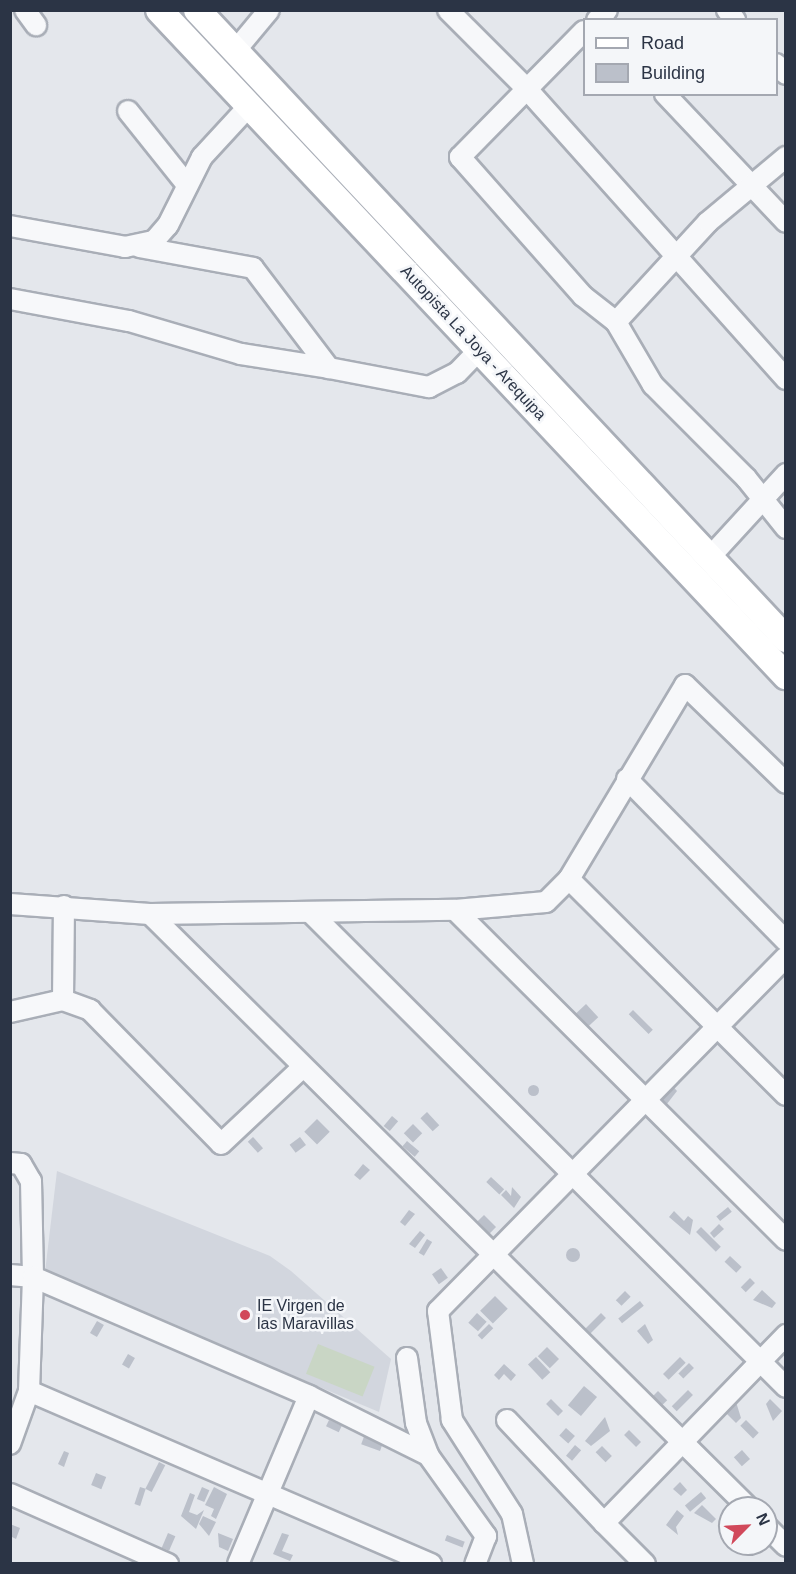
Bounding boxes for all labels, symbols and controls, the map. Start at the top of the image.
legend [583,18,778,96]
text: Road [641,33,684,53]
text: Building [641,63,705,83]
street label: Autopista La Joya - Arequipa [396,261,550,425]
place label: IE Virgen de las Maravillas [257,1296,354,1334]
marker: IE Virgen de las Maravillas [238,1308,252,1322]
north arrow [718,1496,778,1556]
text: N [753,1511,773,1528]

